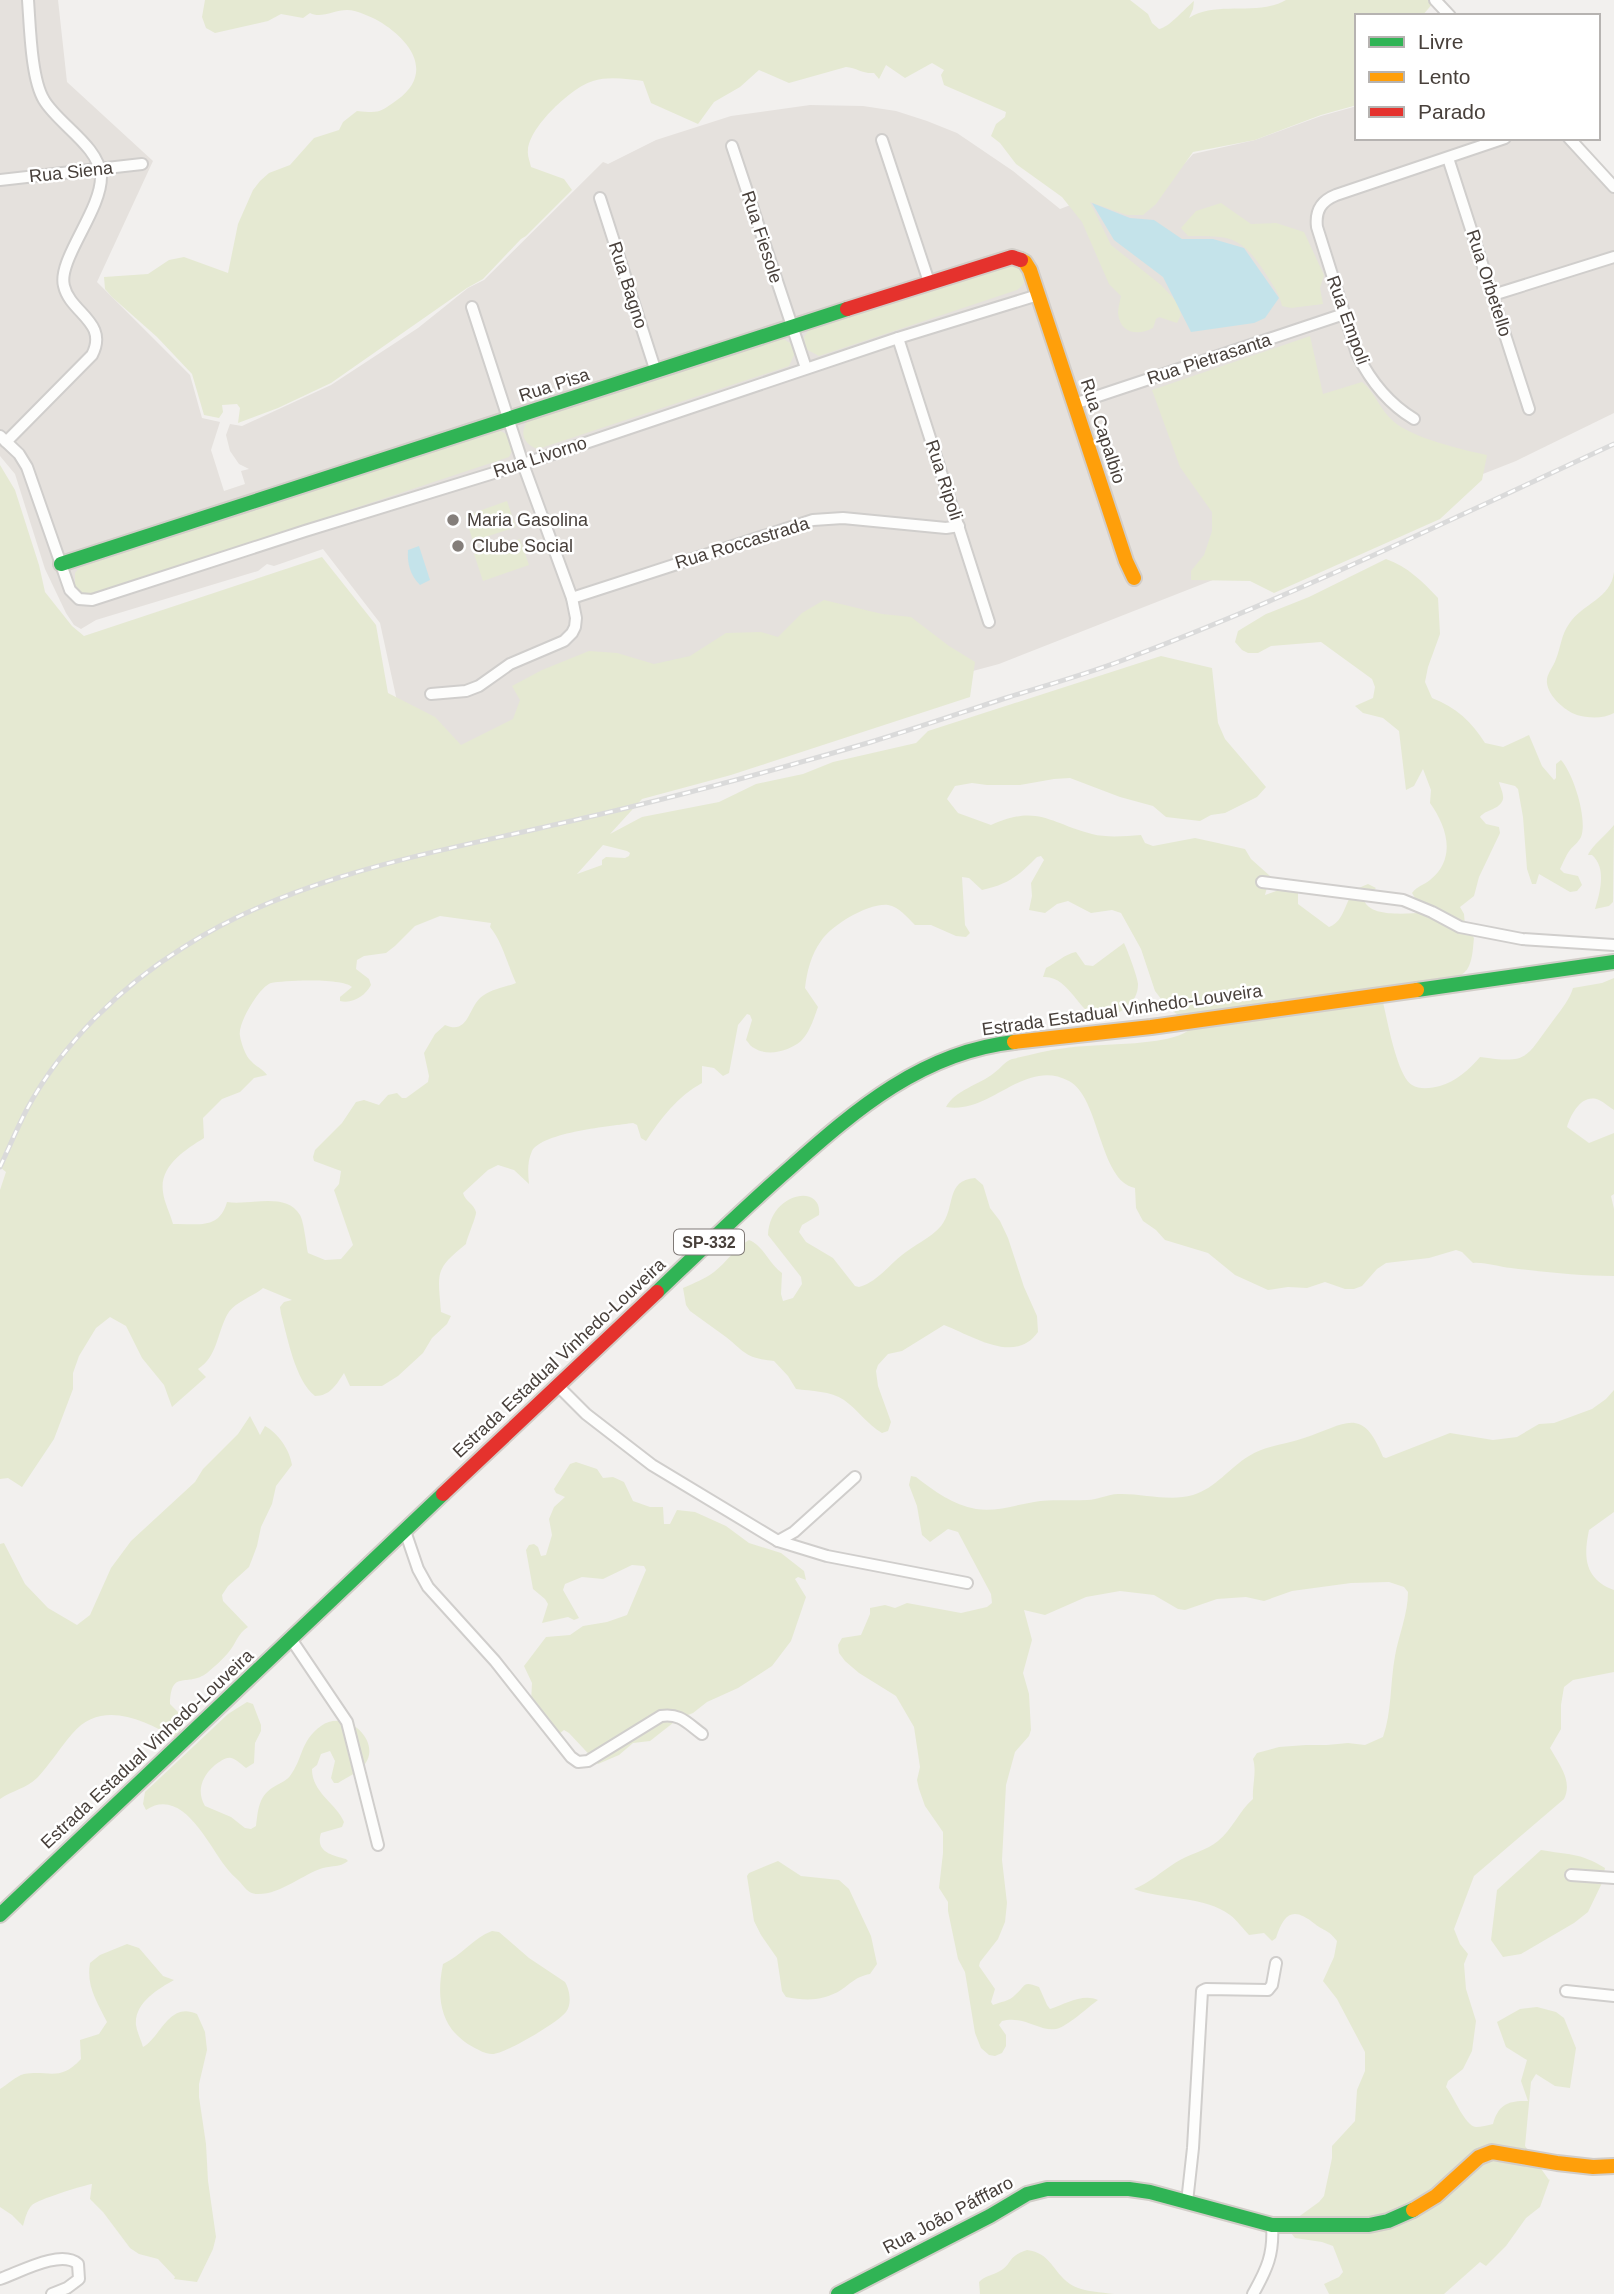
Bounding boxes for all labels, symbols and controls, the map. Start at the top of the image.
legend [1355,14,1600,140]
text: Livre [1418,30,1464,53]
text: Lento [1418,65,1471,88]
text: Parado [1418,100,1486,123]
street label: Rua Siena [28,158,115,186]
street label: Rua Fiesole [738,188,786,286]
street label: Rua Orbetello [1462,227,1516,339]
street label: Rua Bagno [605,239,651,331]
street label: Rua Empoli [1323,273,1373,367]
street label: Rua Pietrasanta [1145,329,1274,388]
street label: Rua Pisa [516,364,593,406]
street label: Rua Capalbio [1077,376,1129,486]
street label: Rua Livorno [491,432,589,482]
street label: Rua Ripoli [922,437,966,523]
place label: Maria Gasolina [467,510,589,530]
marker: Maria Gasolina [445,512,461,528]
street label: Rua Roccastrada [673,513,812,573]
place label: Clube Social [472,536,573,556]
marker: Clube Social [450,538,466,554]
street label: Estrada Estadual Vinhedo-Louveira [981,980,1264,1040]
road number: SP-332 [674,1230,744,1254]
street label: Estrada Estadual Vinhedo-Louveira [449,1254,670,1462]
street label: Estrada Estadual Vinhedo-Louveira [37,1645,258,1853]
street label: Rua João Páfffaro [880,2172,1016,2258]

